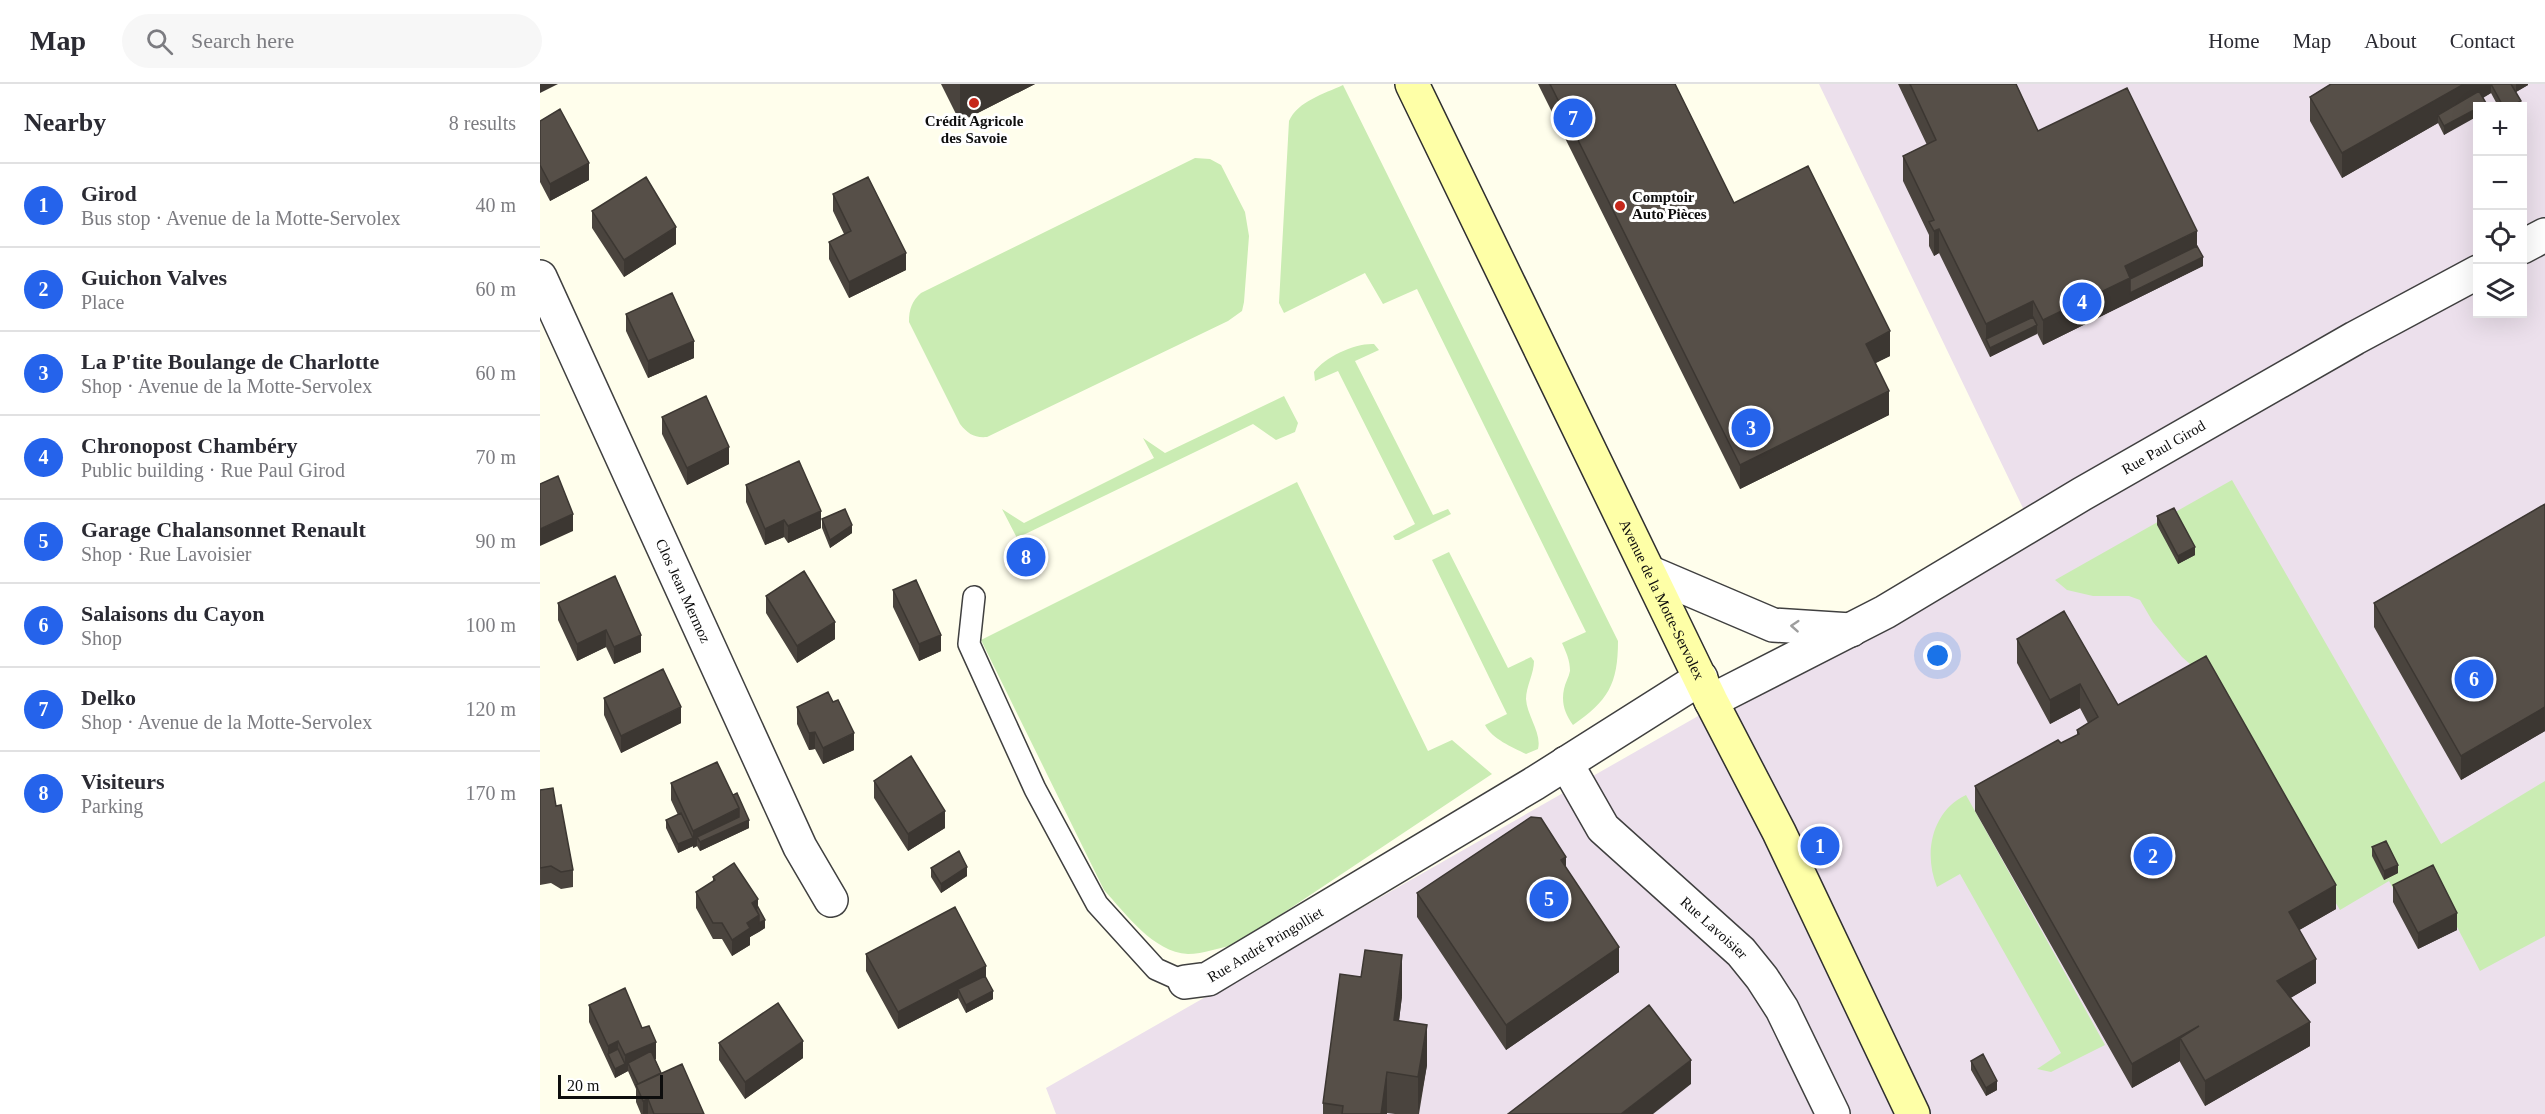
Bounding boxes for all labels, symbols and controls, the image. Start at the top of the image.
search box [122,14,542,68]
text: Map [30,25,86,56]
icon: search [143,25,176,58]
text: Search here [191,28,294,53]
text: Home [2208,29,2260,53]
text: Map [2293,29,2331,53]
text: About [2364,29,2417,53]
text: Contact [2450,29,2515,53]
marker: Crédit Agricole des Savoie [967,96,981,110]
pin: 7 [1554,96,1592,141]
map controls [2473,102,2527,318]
button: + [2473,102,2527,156]
text: Nearby [24,108,106,137]
text: 8 results [449,112,516,134]
place label: Crédit Agricole des Savoie [925,113,1024,146]
button: − [2473,156,2527,210]
text: Girod [81,181,137,206]
place label: Comptoir Auto Pièces [1632,189,1707,222]
text: 1 [39,194,49,216]
text: 40 m [475,194,516,216]
marker: Comptoir Auto Pièces [1613,199,1627,213]
text: Bus stop · Avenue de la Motte-Servolex [81,207,401,229]
button: locate [2473,210,2527,264]
button: layers [2473,264,2527,318]
text: Guichon Valves [81,265,227,290]
text: 2 [39,278,49,300]
text: 60 m [475,278,516,300]
pin: 4 [2062,280,2102,324]
text: Place [81,291,124,313]
text: La P'tite Boulange de Charlotte [81,349,379,374]
text: 3 [39,362,49,384]
text: 60 m [475,362,516,384]
text: Shop · Avenue de la Motte-Servolex [81,375,372,397]
pin: 3 [1732,406,1770,450]
street label: Rue Paul Girod [2119,417,2208,478]
text: Chronopost Chambéry [81,433,298,458]
text: 4 [39,446,49,468]
text: 70 m [475,446,516,468]
text: Public building · Rue Paul Girod [81,459,345,481]
text: Garage Chalansonnet Renault [81,517,366,542]
street label: Avenue de la Motte-Servolex [1616,517,1708,683]
text: 5 [39,530,49,552]
text: 90 m [475,530,516,552]
pin: 8 [1006,534,1046,580]
street label: Clos Jean Mermoz [653,536,714,646]
text: Shop · Rue Lavoisier [81,543,252,565]
text: Salaisons du Cayon [81,601,264,626]
text: 6 [39,614,49,636]
text: 100 m [465,614,516,636]
one-way arrow [1790,620,1799,633]
text: Shop [81,627,122,649]
your location [1923,641,1952,670]
pin: 6 [2454,656,2494,702]
text: Delko [81,685,136,710]
text: 7 [39,698,49,720]
text: 120 m [465,698,516,720]
text: Shop · Avenue de la Motte-Servolex [81,711,372,733]
text: Visiteurs [81,769,165,794]
text: 8 [39,782,49,804]
text: 170 m [465,782,516,804]
text: Parking [81,795,143,817]
pin: 1 [1800,824,1840,868]
pin: 2 [2134,834,2172,878]
pin: 5 [1530,876,1568,922]
street label: Rue Lavoisier [1677,893,1751,962]
street label: Rue André Pringolliet [1205,903,1327,985]
scale bar [558,1072,663,1100]
text: 20 m [567,1077,599,1094]

